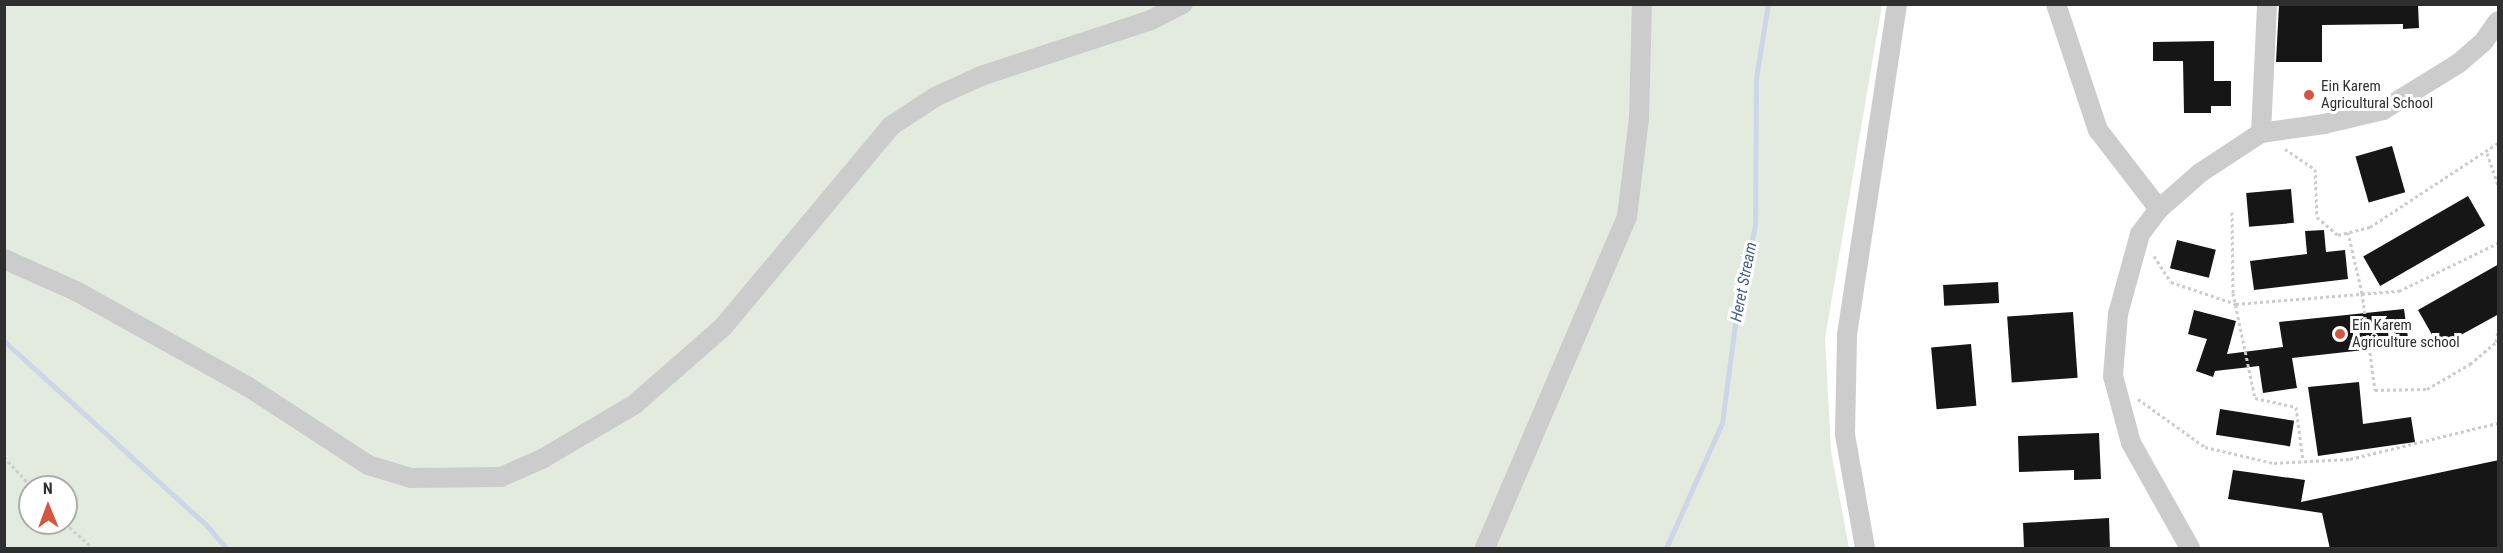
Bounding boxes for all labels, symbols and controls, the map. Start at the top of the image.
place label: Ein Karem Agricultural School [2321,77,2433,112]
marker: Ein Karem Agricultural School [2302,88,2316,102]
water label: Heret Stream [1727,241,1761,323]
place label: Ein Karem Agriculture school [2352,316,2460,351]
marker: Ein Karem Agriculture school [2333,327,2347,341]
north arrow [18,475,78,535]
text: N [43,479,53,498]

